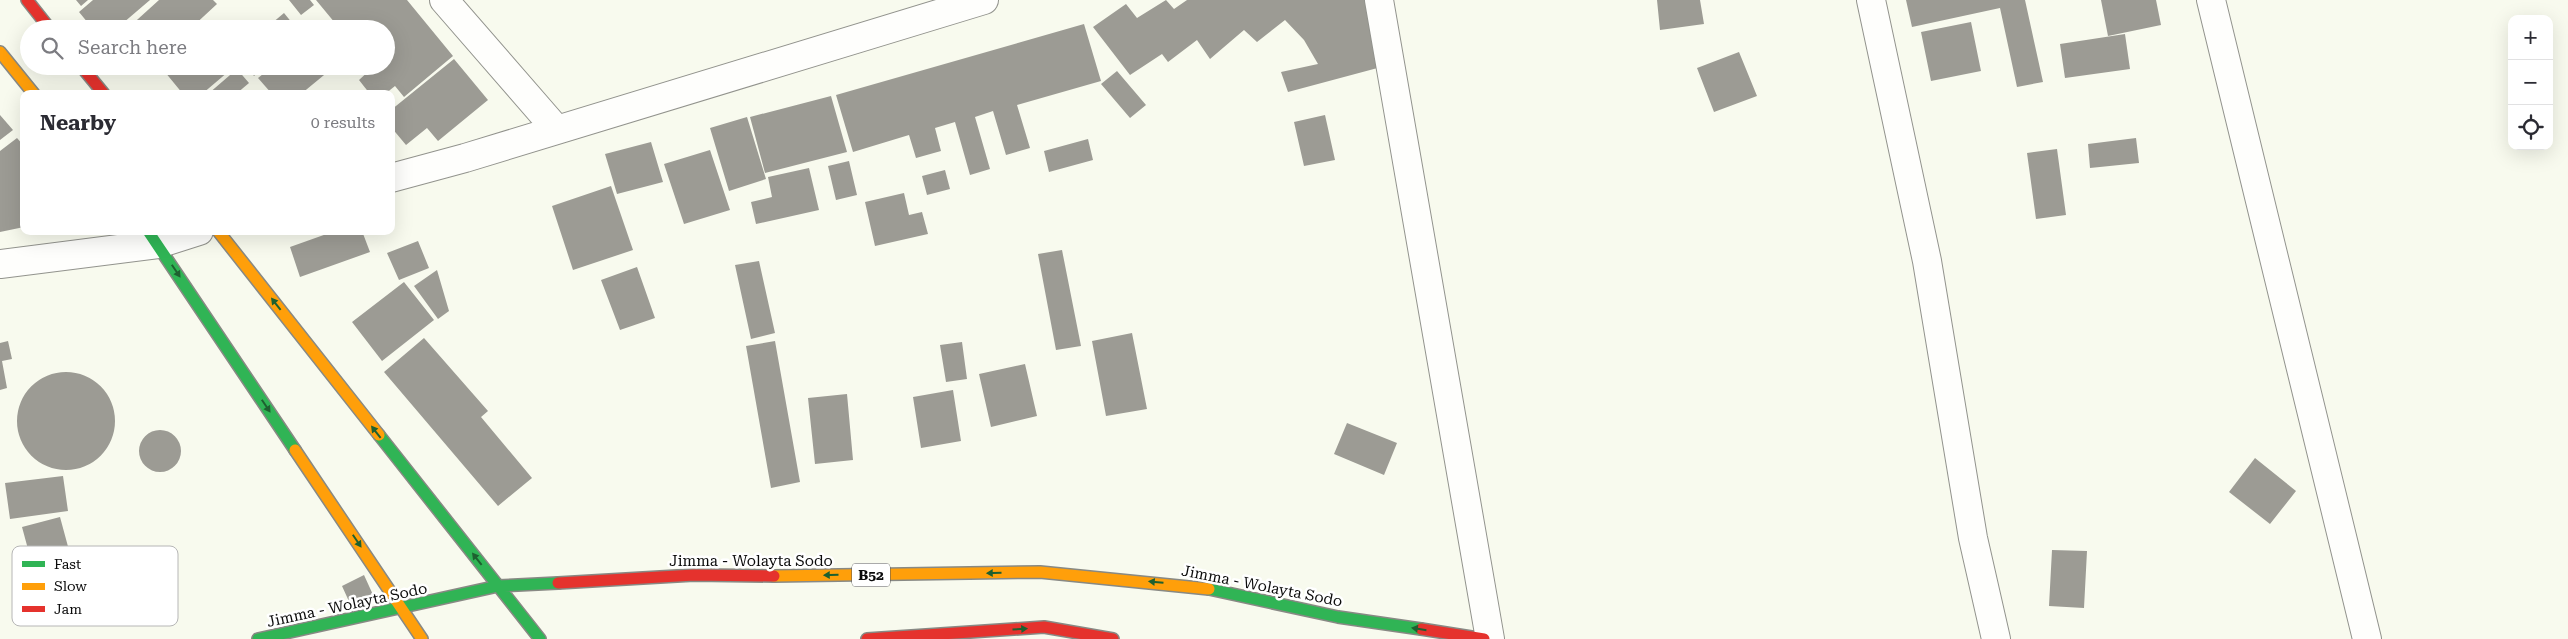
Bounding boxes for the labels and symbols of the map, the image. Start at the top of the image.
one-way arrow [171,264,181,278]
one-way arrow [270,298,281,311]
one-way arrow [262,399,271,413]
one-way arrow [371,426,382,439]
one-way arrow [352,534,362,548]
legend [12,546,178,626]
street label: Jimma - Wolayta Sodo [669,552,833,570]
one-way arrow [472,553,483,566]
text: Fast [54,556,81,572]
street label: Jimma - Wolayta Sodo [1180,562,1344,610]
road number: B52 [852,564,890,586]
one-way arrow [985,569,1001,577]
one-way arrow [823,571,839,579]
text: Slow [54,578,87,594]
one-way arrow [1147,578,1163,586]
street label: Jimma - Wolayta Sodo [265,579,429,631]
text: Jam [54,601,82,617]
one-way arrow [1013,624,1029,632]
one-way arrow [1410,625,1426,633]

